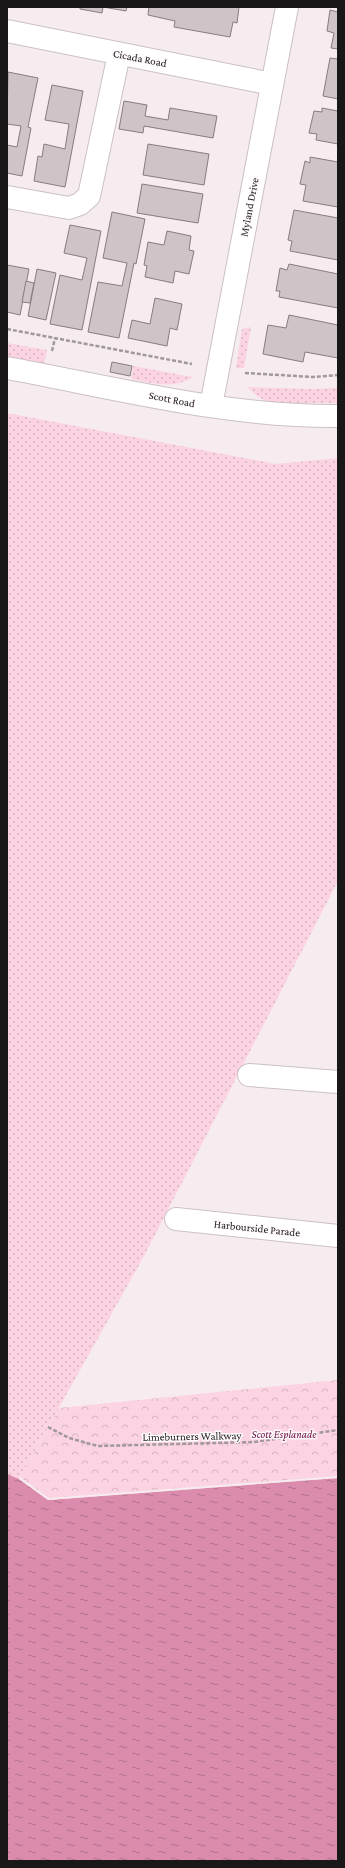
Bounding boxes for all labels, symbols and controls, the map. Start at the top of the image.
street label: Cicada Road [112,47,168,69]
street label: Myland Drive [237,176,262,238]
street label: Scott Road [148,389,196,409]
street label: Harbourside Parade [213,1218,301,1239]
park label: Scott Esplanade [252,1428,317,1441]
street label: Limeburners Walkway [142,1429,243,1444]

